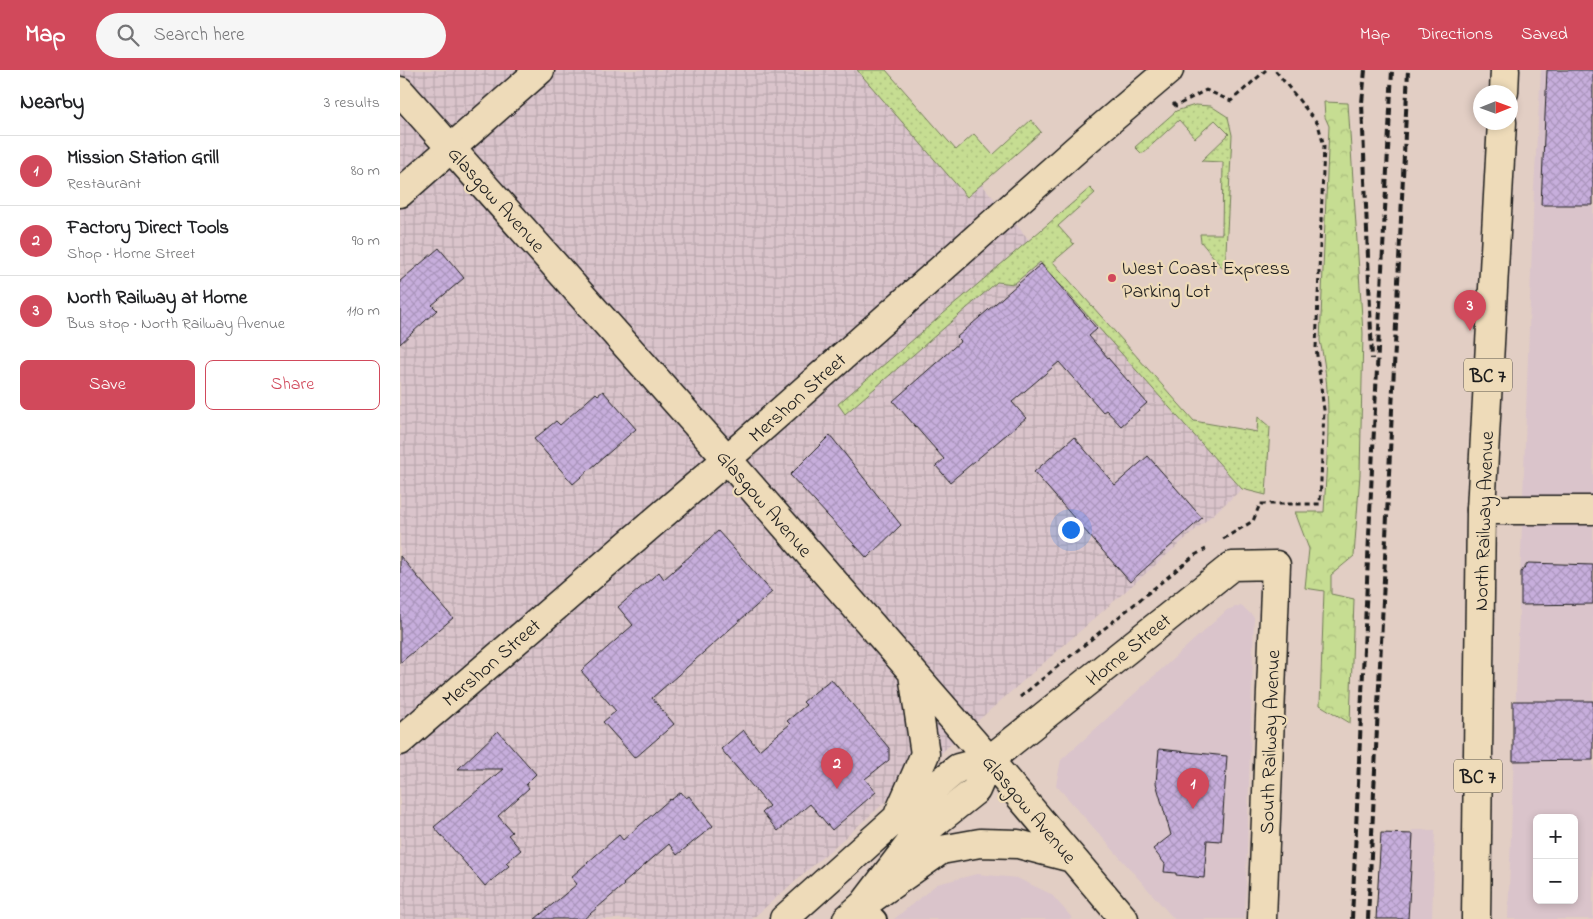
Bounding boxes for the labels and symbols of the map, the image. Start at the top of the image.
north arrow [1473,85,1518,130]
street label: Glasgow Avenue [439,141,551,261]
place label: West Coast Express Parking Lot [1122,255,1290,308]
marker: West Coast Express Parking Lot [1106,272,1118,284]
pin: 3 [1454,290,1486,331]
street label: Mershon Street [743,347,854,451]
road number: BC 7 [1464,358,1512,392]
street label: North Railway Avenue [1468,431,1503,612]
street label: Glasgow Avenue [707,444,818,565]
your location [1058,517,1084,543]
street label: Horne Street [1081,607,1179,694]
street label: Mershon Street [437,613,549,715]
street label: South Railway Avenue [1254,649,1289,835]
pin: 2 [821,748,853,789]
street label: Glasgow Avenue [973,750,1082,872]
road number: BC 7 [1454,759,1502,792]
pin: 1 [1177,768,1209,809]

